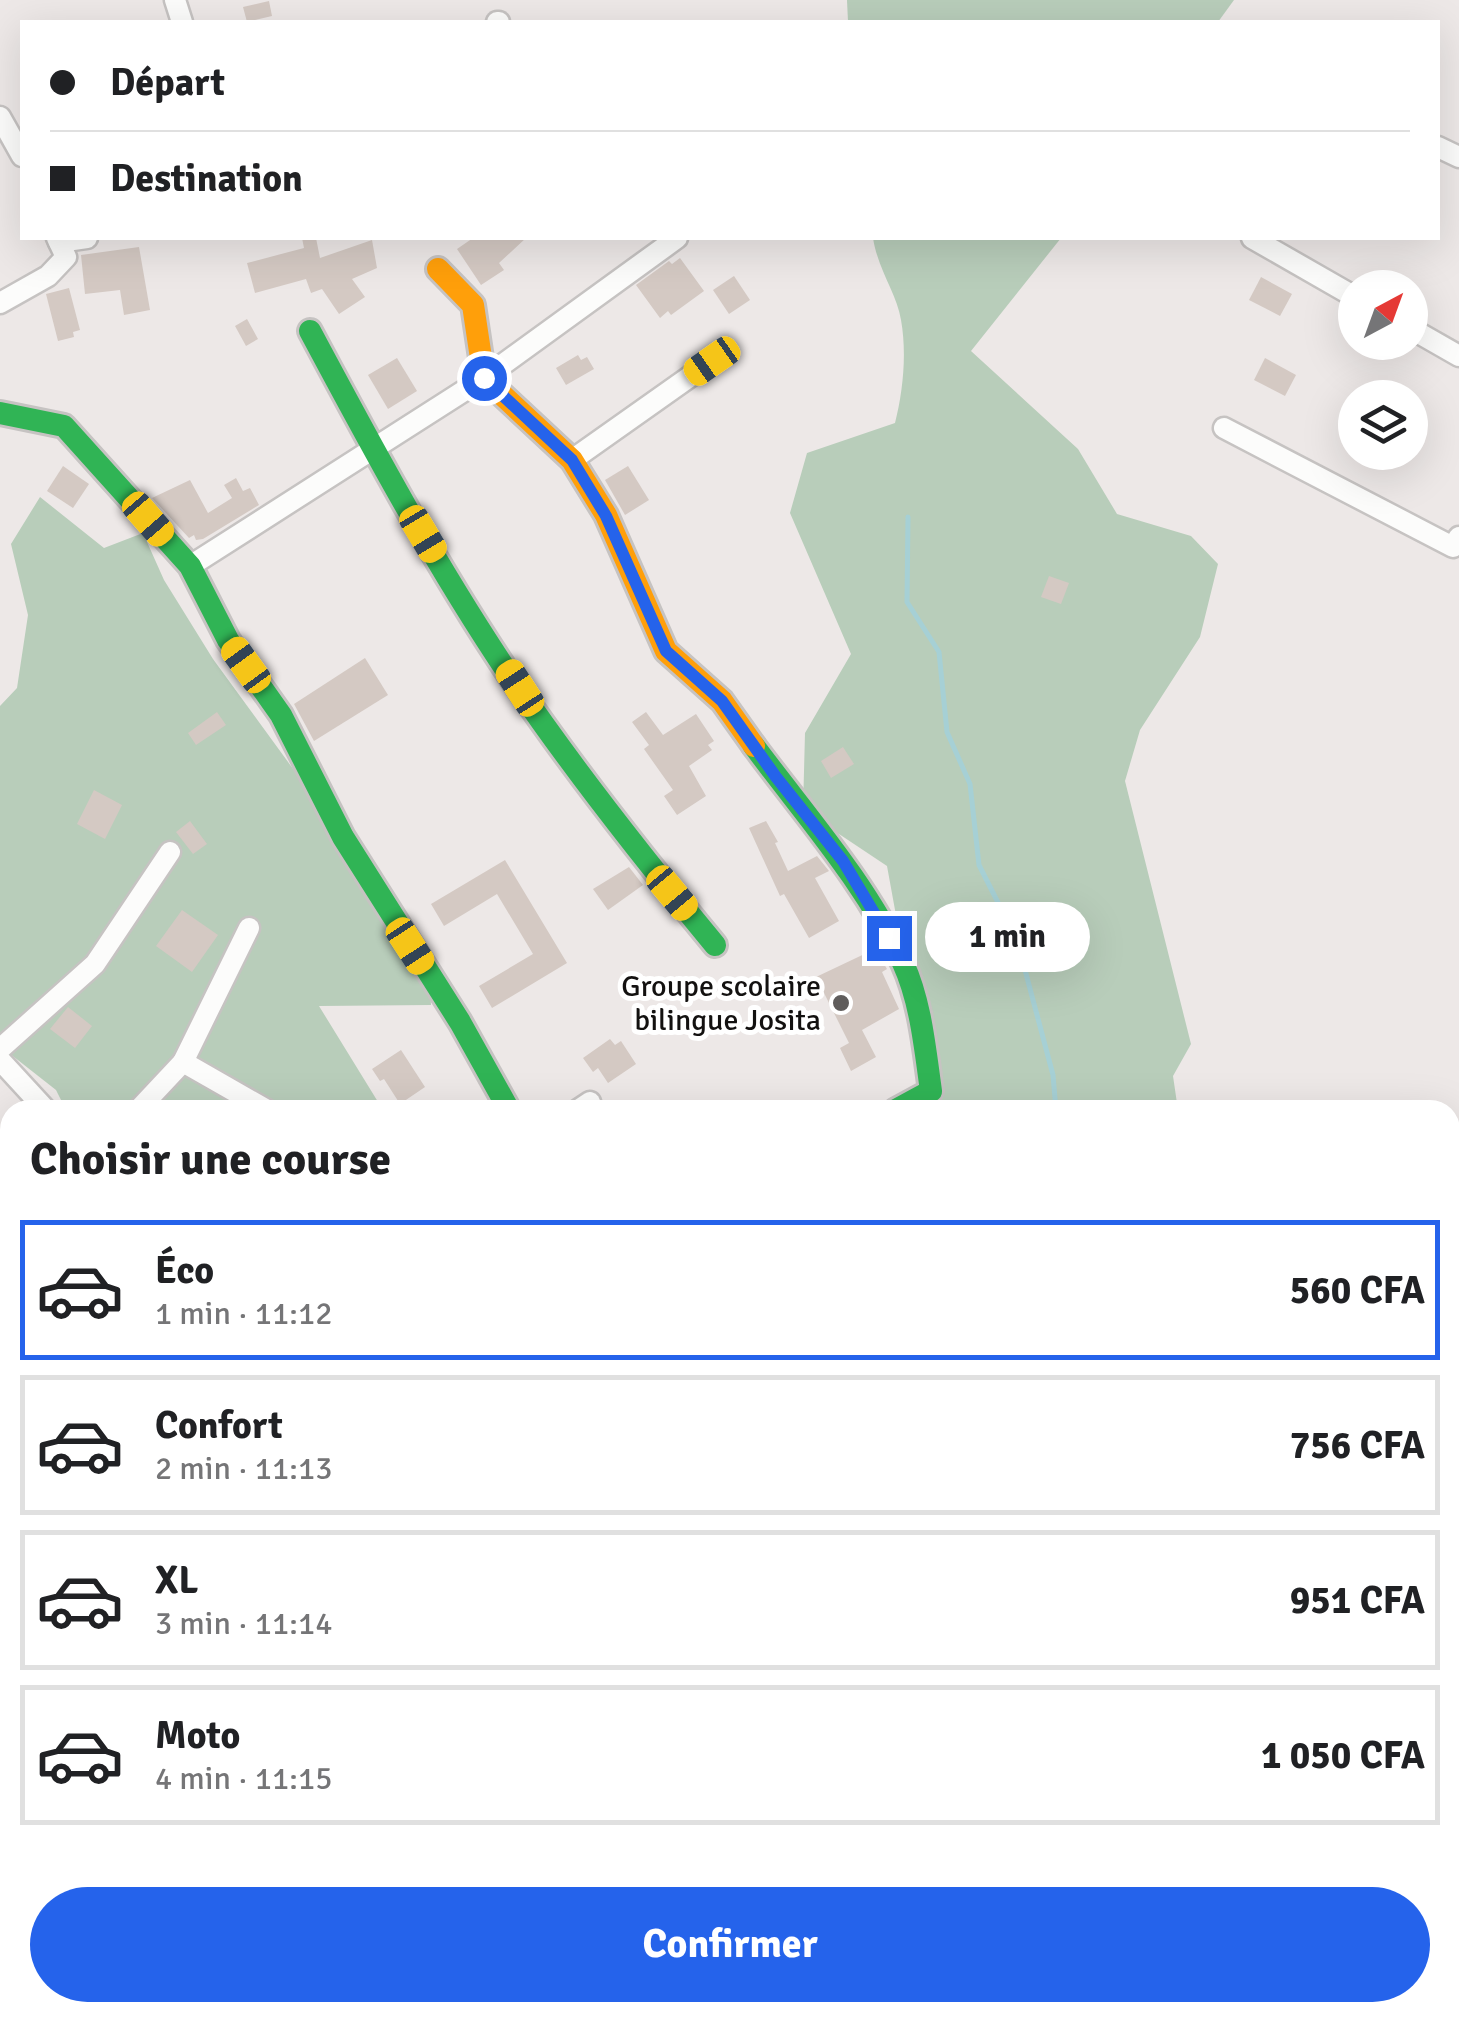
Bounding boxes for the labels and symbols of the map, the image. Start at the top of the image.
north arrow [1338,270,1428,360]
car [679,332,745,390]
route start [462,356,507,401]
car [117,487,179,551]
car [395,501,451,567]
car [216,632,276,698]
car [491,655,549,721]
car [641,860,703,926]
callout: 1 min [924,903,1089,973]
car [381,913,439,979]
route end [867,916,912,961]
place label: Groupe scolaire bilingue Josita [621,968,821,1039]
marker: Groupe scolaire bilingue Josita [830,992,852,1014]

